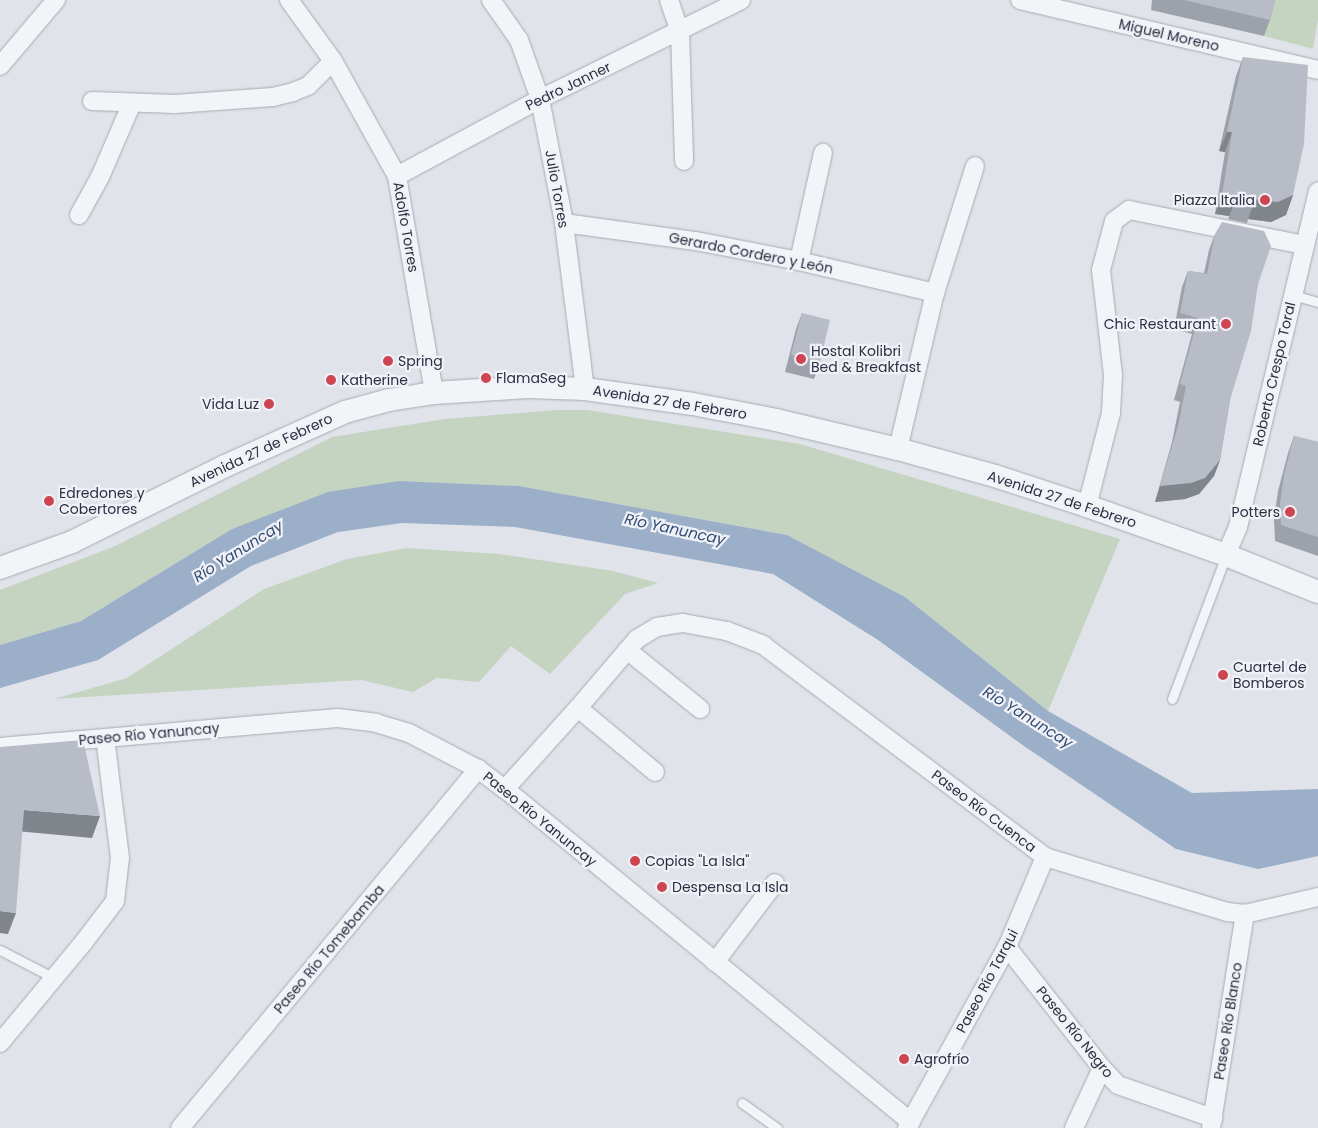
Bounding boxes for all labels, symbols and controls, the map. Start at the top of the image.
street label: Miguel Moreno [1117,15,1221,55]
street label: Pedro Janner [523,58,613,114]
street label: Julio Torres [542,149,572,229]
street label: Adolfo Torres [390,180,422,274]
place label: Piazza Italia [1174,192,1255,208]
marker: Piazza Italia [1259,194,1271,206]
street label: Gerardo Cordero y León [667,229,835,277]
street label: Roberto Crespo Toral [1249,300,1299,448]
place label: Chic Restaurant [1104,316,1216,332]
marker: Chic Restaurant [1220,318,1232,330]
place label: Hostal Kolibri Bed & Breakfast [811,343,921,376]
place label: Spring [398,353,443,369]
marker: Hostal Kolibri Bed & Breakfast [795,353,807,365]
marker: Spring [382,355,394,367]
place label: FlamaSeg [496,370,566,386]
place label: Katherine [341,372,408,388]
marker: FlamaSeg [480,372,492,384]
marker: Katherine [325,374,337,386]
street label: Avenida 27 de Febrero [592,382,748,422]
place label: Vida Luz [202,396,259,412]
marker: Vida Luz [263,398,275,410]
street label: Avenida 27 de Febrero [187,409,335,491]
street label: Avenida 27 de Febrero [985,467,1139,531]
place label: Edredones y Cobertores [59,485,145,518]
marker: Edredones y Cobertores [43,495,55,507]
place label: Potters [1232,504,1280,520]
marker: Potters [1284,506,1296,518]
water label: Río Yanuncay [623,510,727,548]
water label: Río Yanuncay [190,516,286,586]
place label: Cuartel de Bomberos [1233,659,1307,692]
marker: Cuartel de Bomberos [1217,669,1229,681]
water label: Río Yanuncay [980,682,1076,752]
street label: Paseo Río Yanuncay [78,719,220,749]
street label: Paseo Río Cuenca [929,766,1039,856]
street label: Paseo Río Yanuncay [480,768,600,870]
place label: Copias "La Isla" [645,853,749,869]
marker: Copias "La Isla" [629,855,641,867]
place label: Despensa La Isla [672,879,788,895]
street label: Paseo Río Tomebamba [270,881,388,1017]
marker: Despensa La Isla [656,881,668,893]
street label: Paseo Río Tarqui [953,926,1021,1036]
street label: Paseo Río Blanco [1210,961,1246,1081]
street label: Paseo Río Negro [1033,983,1117,1081]
place label: Agrofrío [914,1051,969,1067]
marker: Agrofrío [898,1053,910,1065]

